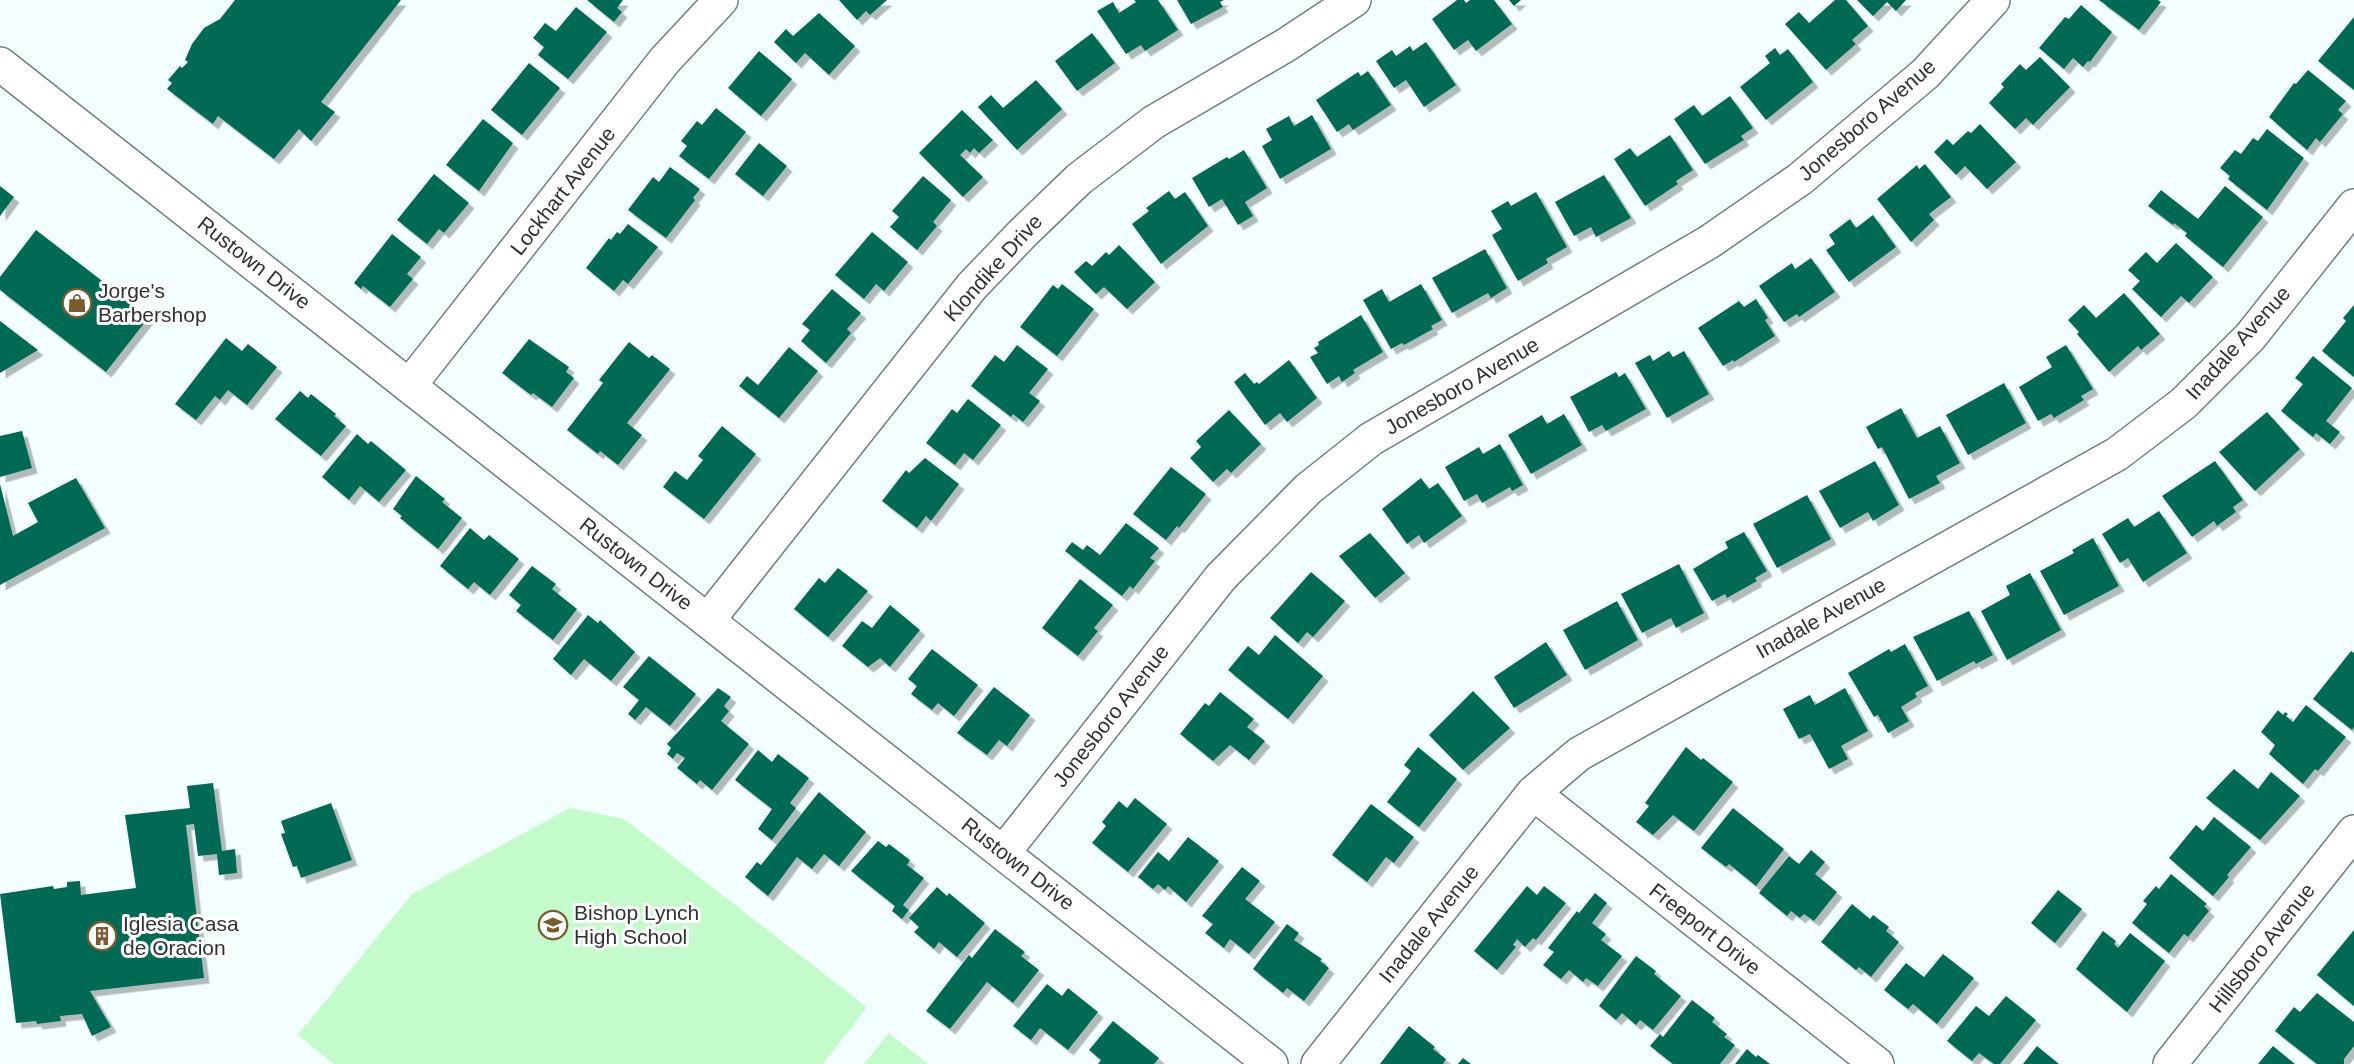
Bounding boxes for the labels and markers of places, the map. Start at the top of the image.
place label: Jorge's Barbershop [98,279,207,326]
shop icon: Jorge's Barbershop [61,287,93,319]
place label: Bishop Lynch High School [574,901,699,948]
school or university icon: Bishop Lynch High School [537,909,569,941]
place label: Iglesia Casa de Oracion [123,912,239,959]
building icon: Iglesia Casa de Oracion [86,920,118,952]

